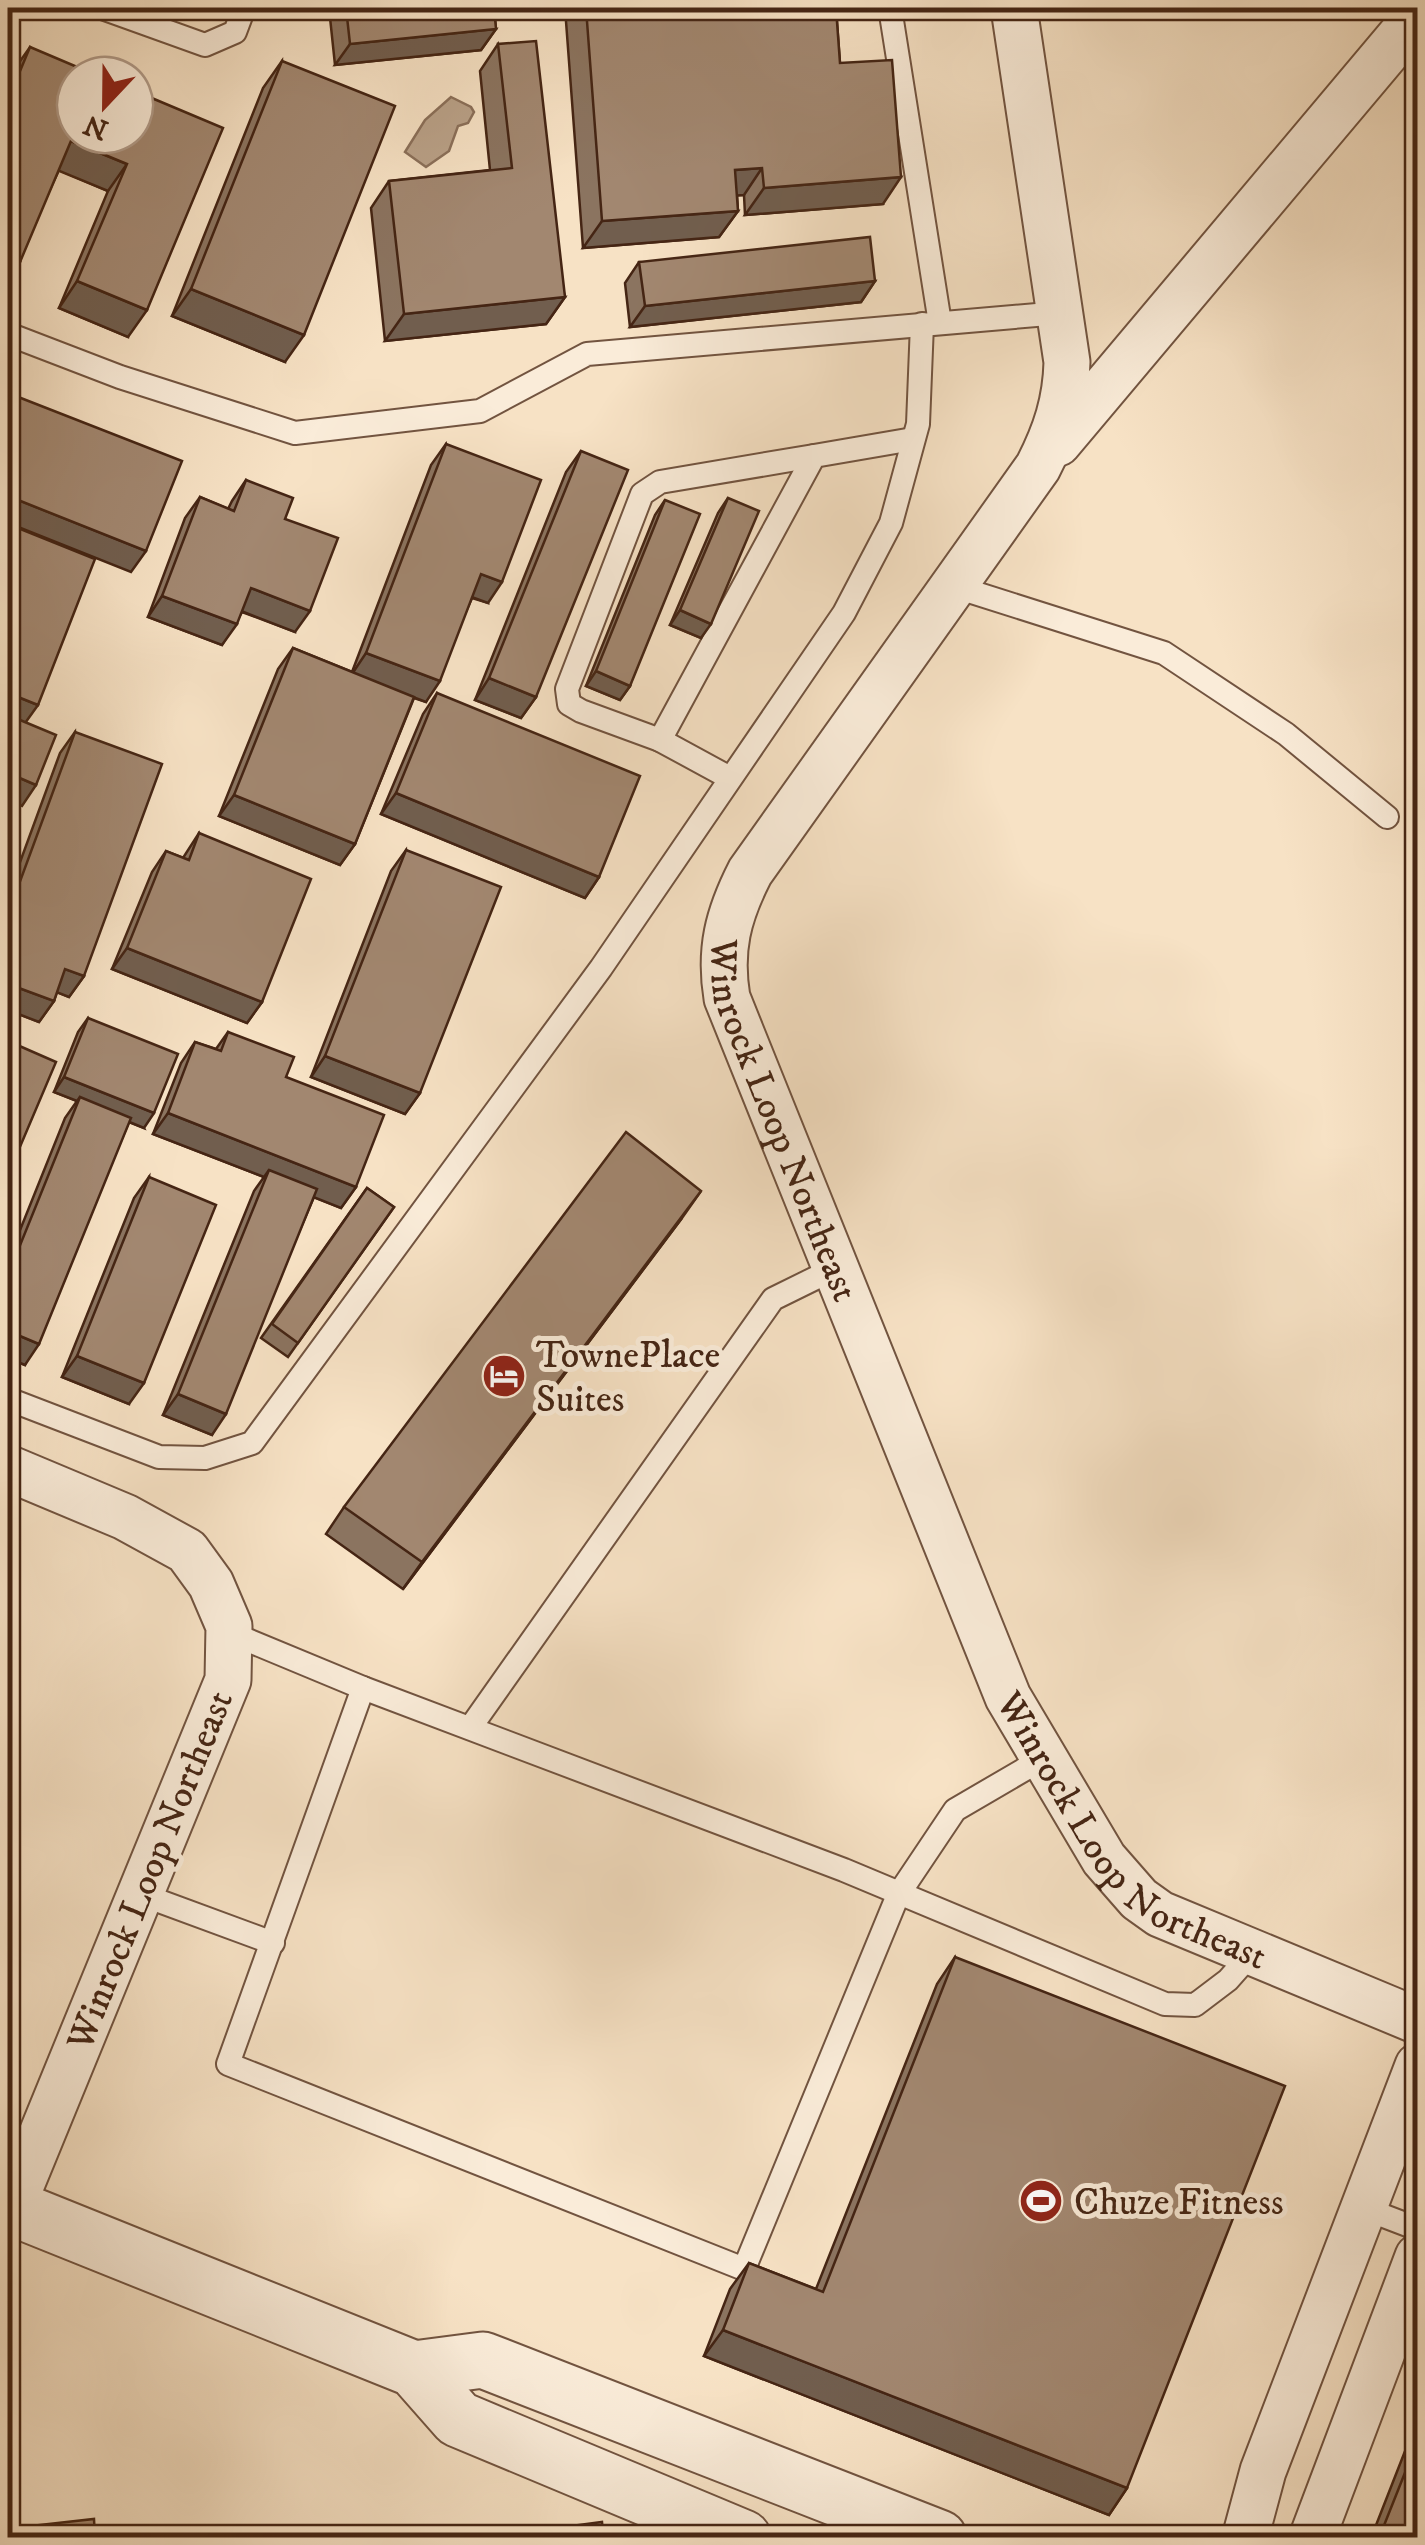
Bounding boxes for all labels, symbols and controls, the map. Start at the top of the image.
north arrow [55,55,155,155]
text: N [79,106,113,147]
street label: Winrock Loop Northeast [697,936,868,1309]
place label: TownePlace Suites [536,1332,720,1424]
hotel icon: TownePlace Suites [481,1353,527,1399]
street label: Winrock Loop Northeast [984,1683,1273,1982]
street label: Winrock Loop Northeast [56,1684,245,2058]
sports icon: Chuze Fitness [1018,2178,1064,2224]
place label: Chuze Fitness [1074,2179,1284,2227]

